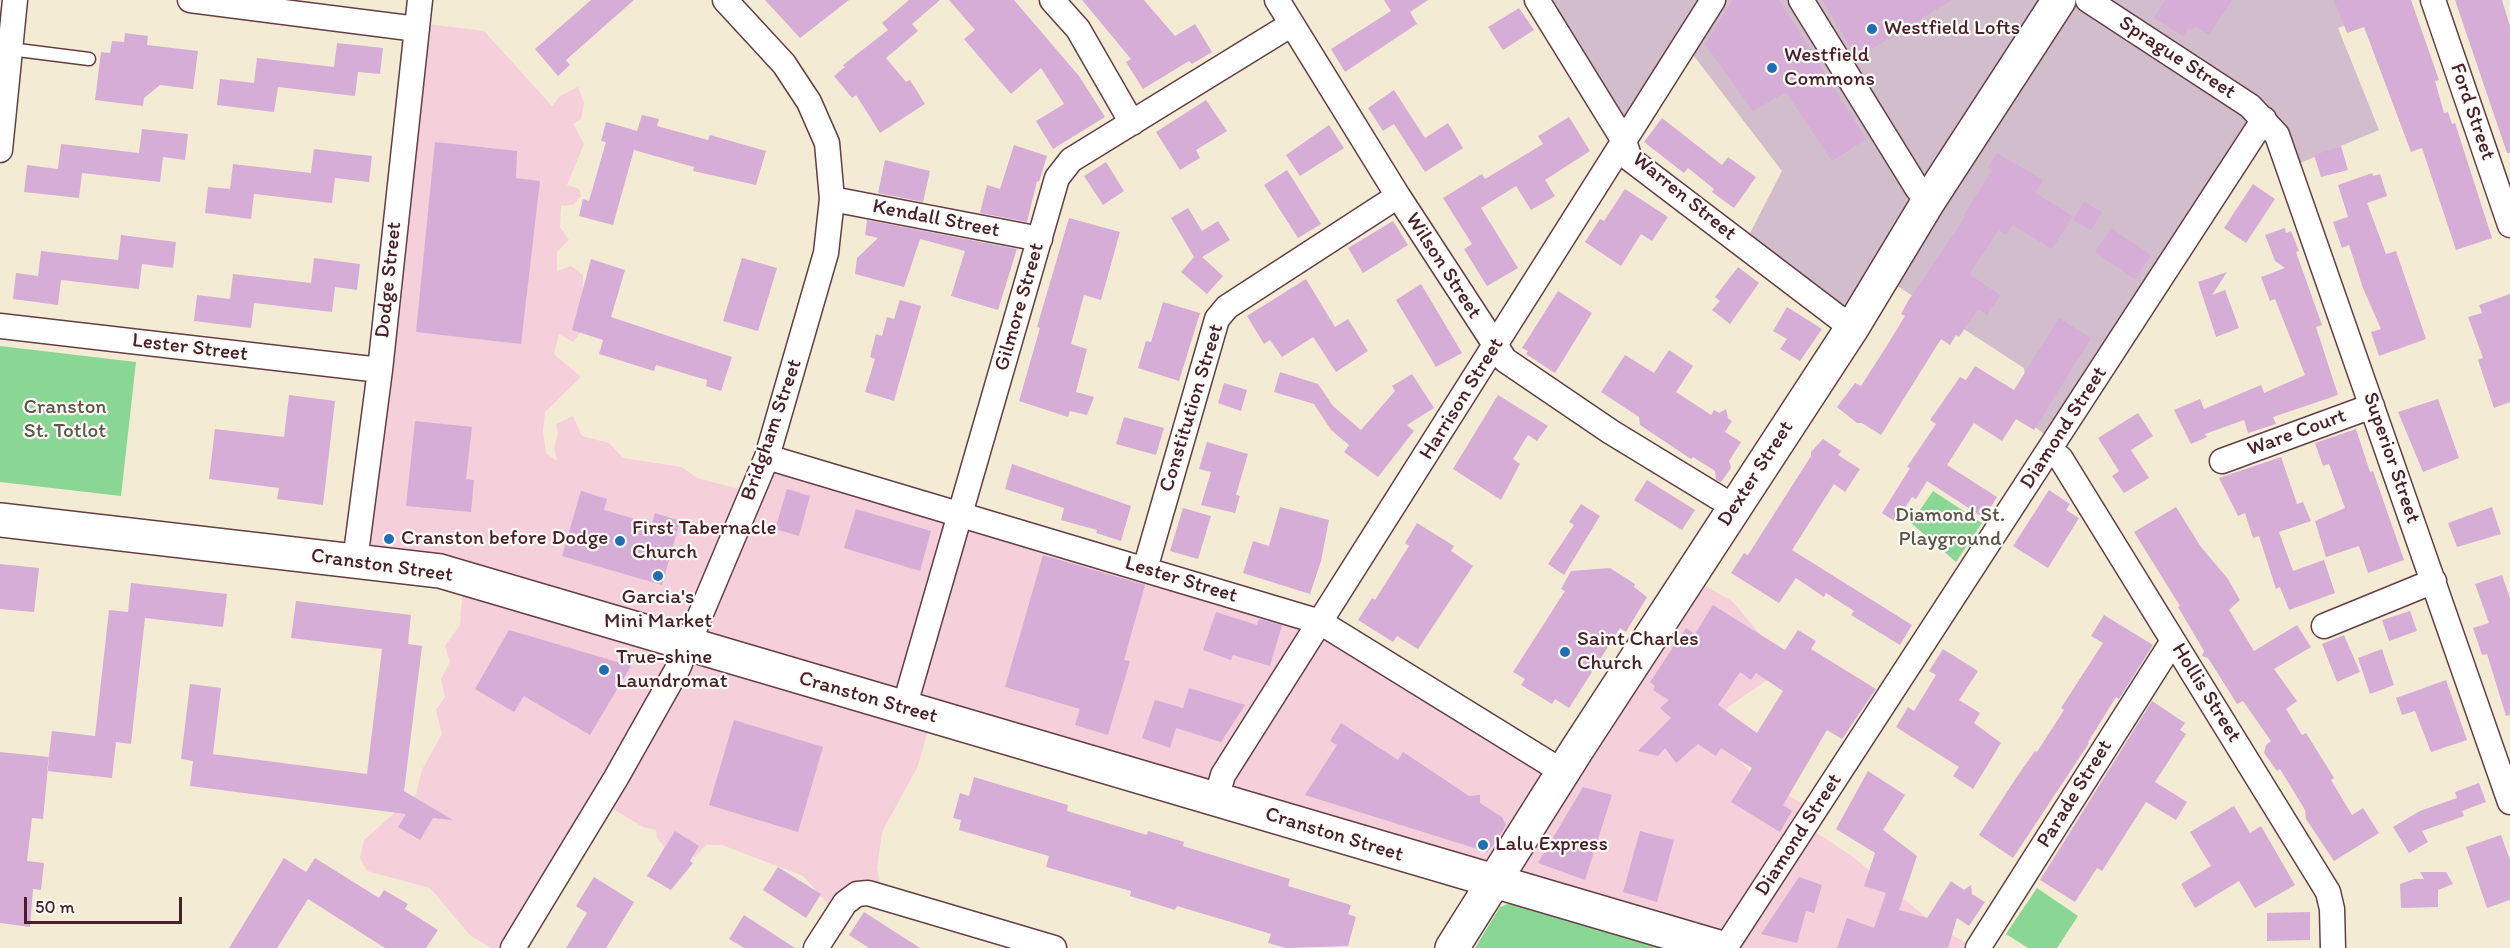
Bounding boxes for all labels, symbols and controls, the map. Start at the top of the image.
street label: Sprague Street [2114,11,2240,105]
place label: Westfield Lofts [1884,16,2020,42]
marker: Westfield Lofts [1865,22,1879,36]
place label: Westfield Commons [1784,43,1875,93]
street label: Ford Street [2444,60,2500,164]
marker: Westfield Commons [1765,61,1779,75]
street label: Warren Street [1627,147,1741,247]
street label: Kendall Street [870,194,1002,244]
street label: Wilson Street [1399,208,1487,324]
street label: Dodge Street [370,220,408,340]
street label: Gilmore Street [990,240,1050,374]
street label: Constitution Street [1154,321,1230,495]
street label: Lester Street [131,328,249,368]
street label: Harrison Street [1414,333,1510,465]
street label: Bridgham Street [736,356,808,504]
street label: Diamond Street [2015,362,2113,494]
street label: Superior Street [2357,389,2425,527]
park label: Cranston St. Totlot [24,395,106,445]
street label: Ware Court [2244,404,2350,462]
street label: Dexter Street [1713,417,1799,531]
park label: Diamond St. Playground [1895,503,2005,553]
place label: First Tabernacle Church [632,516,777,566]
place label: Cranston before Dodge [401,526,608,552]
marker: Cranston before Dodge [382,532,396,546]
marker: First Tabernacle Church [613,534,627,548]
street label: Cranston Street [309,544,455,588]
street label: Lester Street [1122,551,1240,609]
marker: Garcia's Mini Market [651,569,665,583]
place label: Garcia's Mini Market [604,585,712,635]
place label: Saint Charles Church [1577,627,1698,677]
street label: Hollis Street [2166,639,2246,747]
place label: True-shine Laundromat [616,645,728,695]
marker: Saint Charles Church [1558,645,1572,659]
marker: True-shine Laundromat [597,663,611,677]
street label: Cranston Street [796,666,940,730]
street label: Parade Street [2032,735,2118,853]
street label: Diamond Street [1750,769,1848,901]
street label: Cranston Street [1262,802,1406,868]
place label: Lalu Express [1495,832,1608,858]
marker: Lalu Express [1476,838,1490,852]
scale bar [27,885,184,923]
text: 50 m [35,896,75,918]

